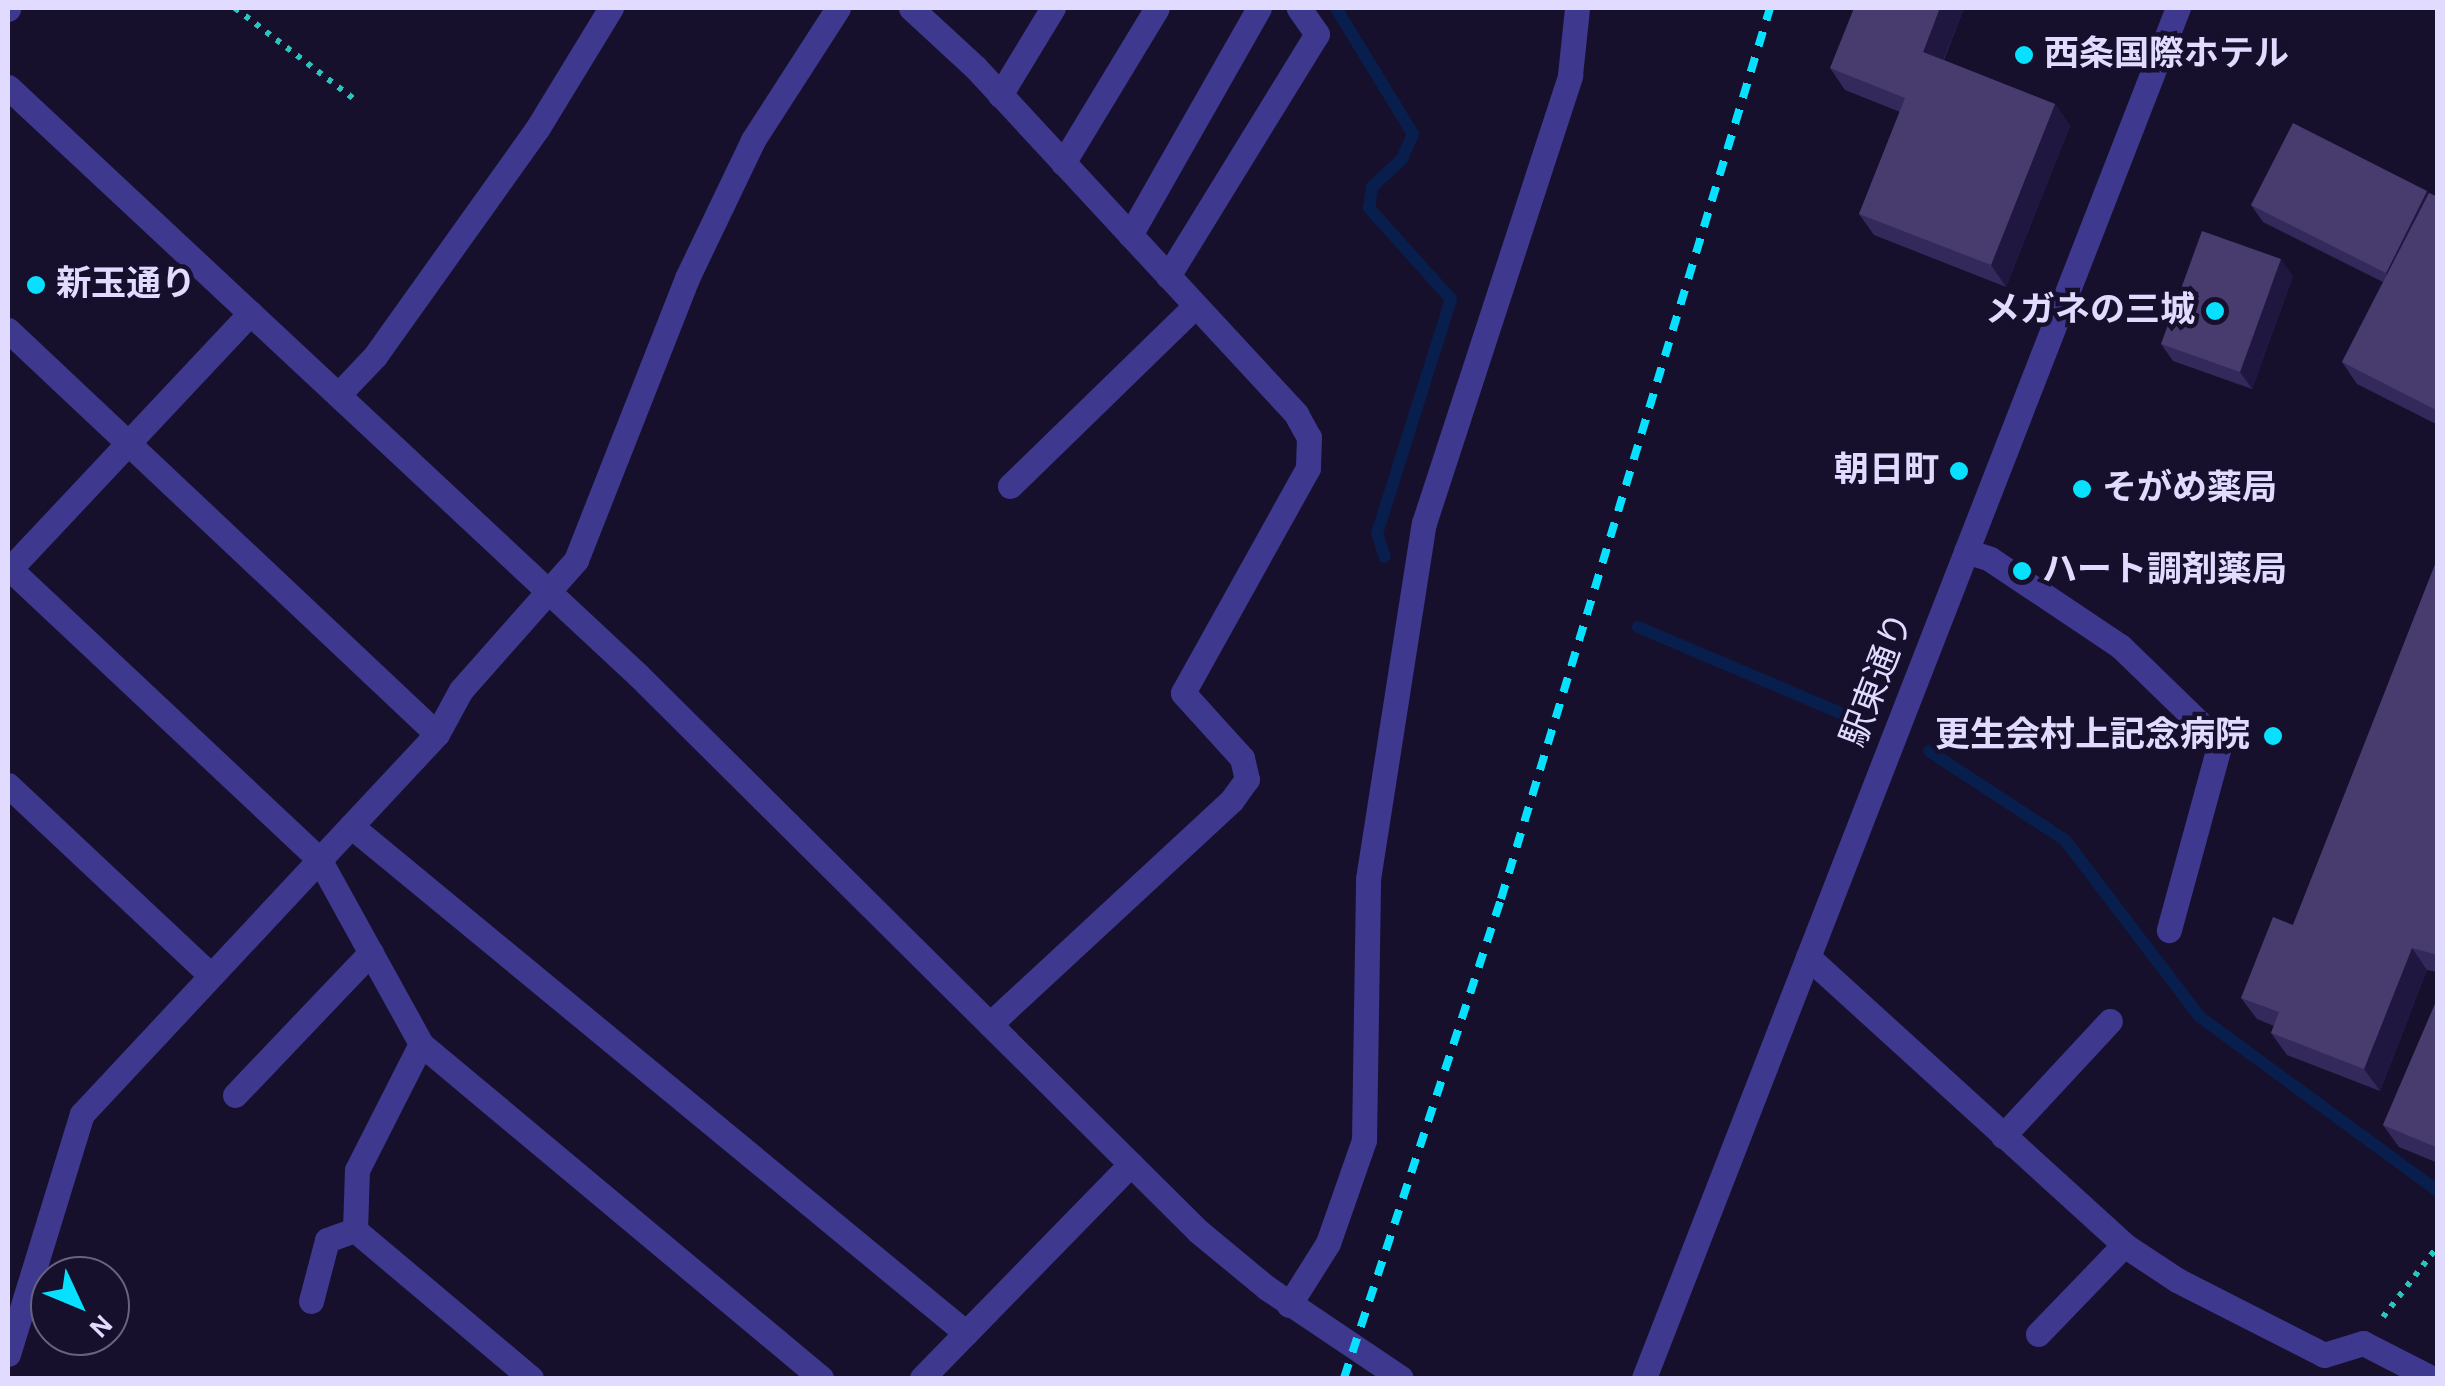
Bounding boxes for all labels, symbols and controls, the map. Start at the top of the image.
place label: 西条国際ホテル [2044,34,2289,76]
marker: 西条国際ホテル [2013,44,2035,66]
place label: 新玉通り [56,264,196,306]
marker: 新玉通り [25,274,47,296]
place label: メガネの三城 [1985,290,2195,332]
marker: メガネの三城 [2204,300,2226,322]
place label: 朝日町 [1834,450,1939,492]
marker: 朝日町 [1948,460,1970,482]
place label: そがめ薬局 [2102,468,2277,510]
marker: そがめ薬局 [2071,478,2093,500]
place label: ハート調剤薬局 [2042,550,2287,592]
marker: ハート調剤薬局 [2011,560,2033,582]
street label: 駅東通り [1833,607,1923,753]
place label: 更生会村上記念病院 [1935,715,2250,757]
marker: 更生会村上記念病院 [2260,723,2286,749]
north arrow [30,1256,130,1356]
text: N [83,1309,117,1342]

